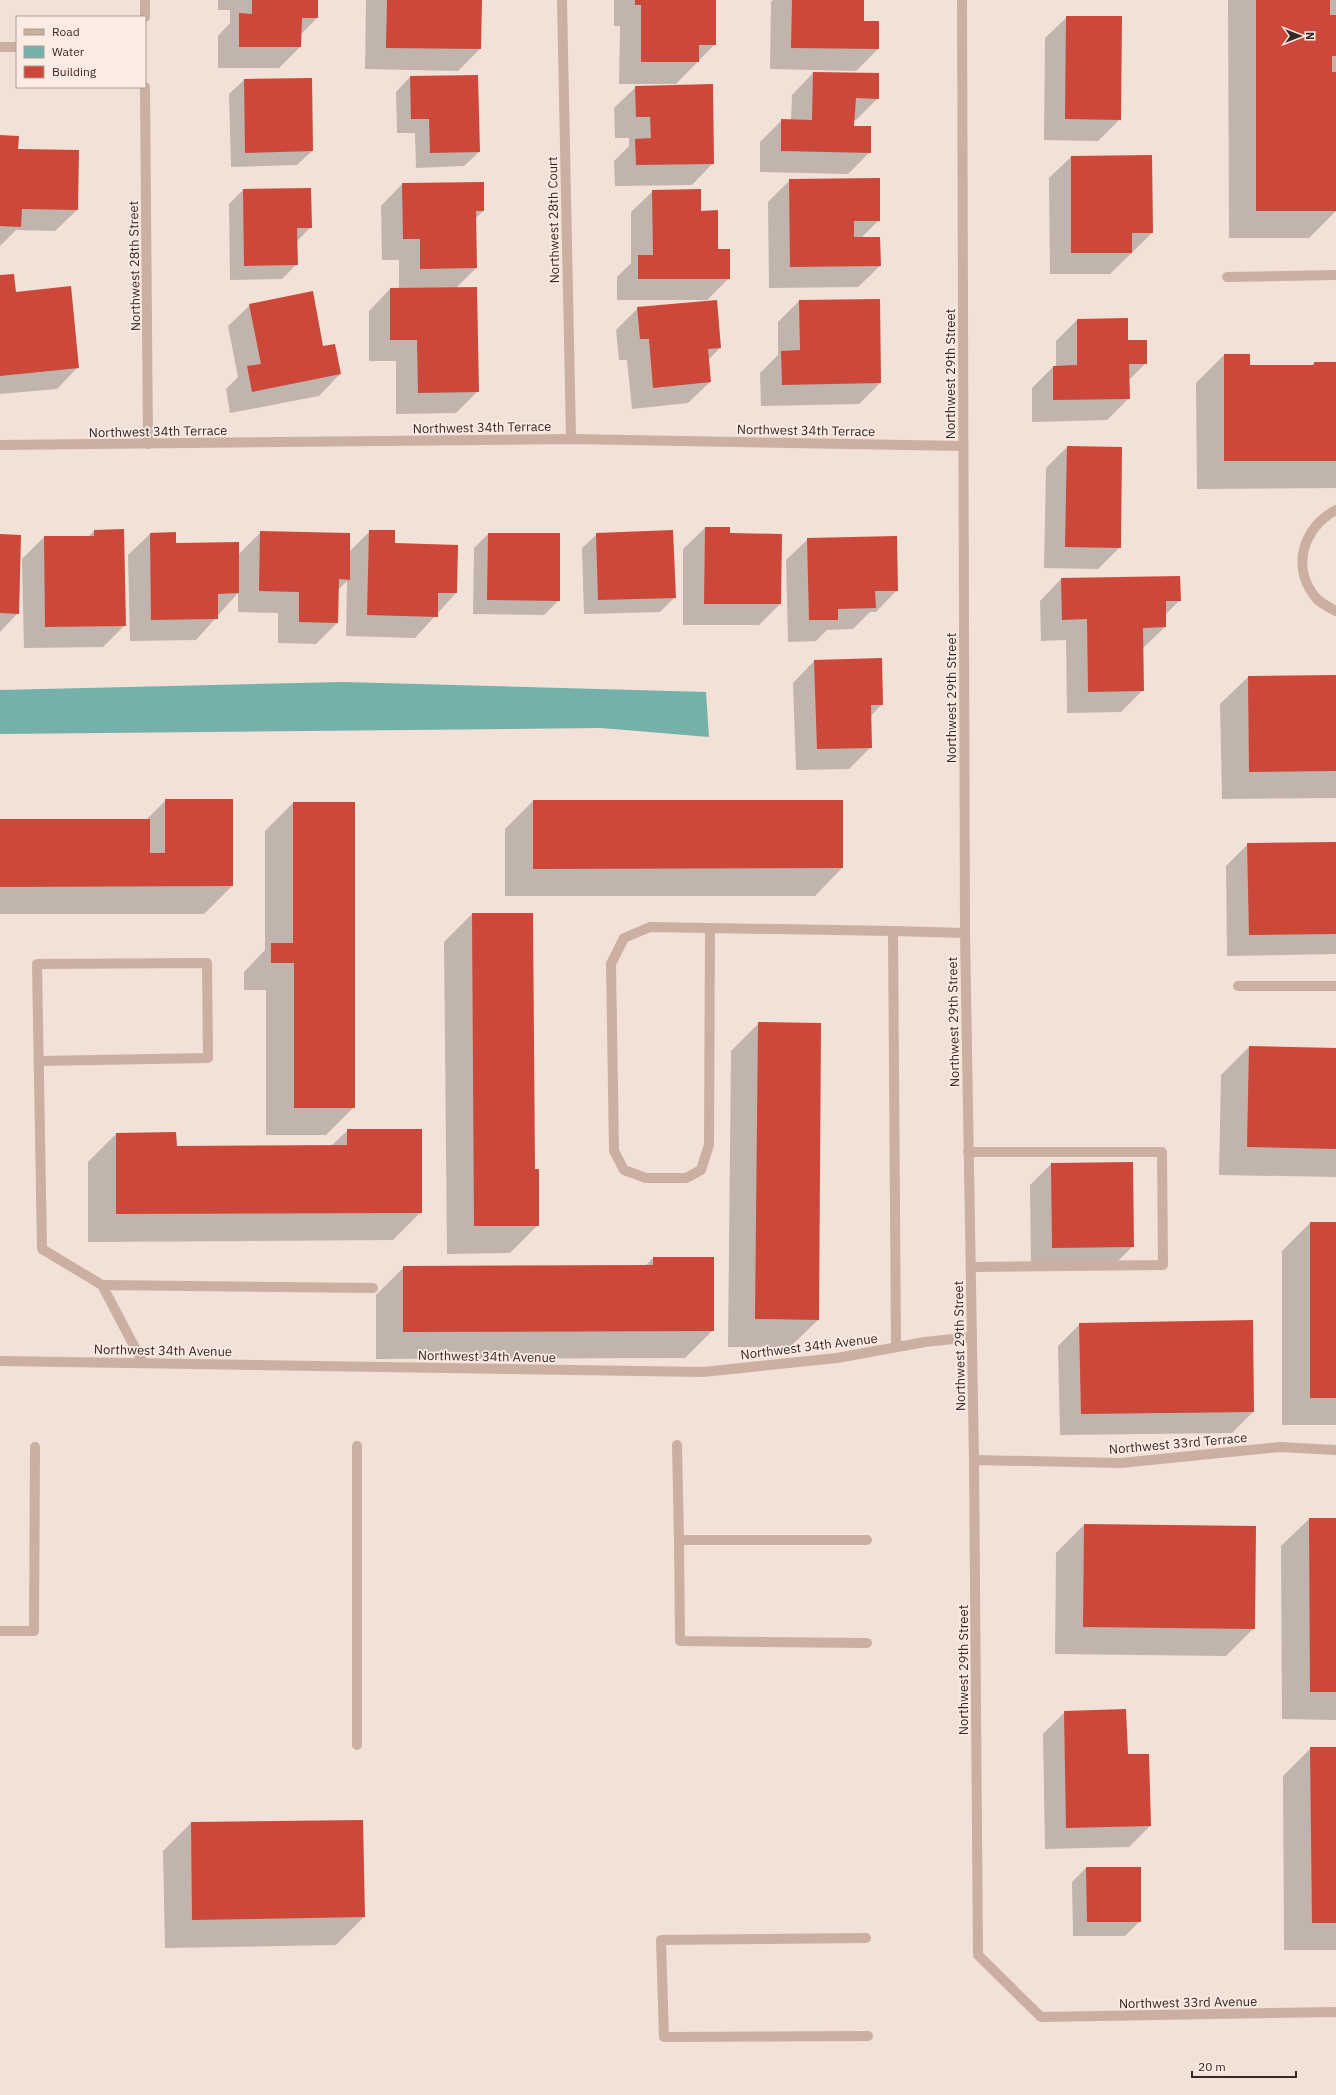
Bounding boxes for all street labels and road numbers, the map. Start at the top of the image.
street label: Northwest 28th Court [544,156,563,284]
street label: Northwest 28th Street [125,201,144,331]
street label: Northwest 29th Street [942,309,959,439]
street label: Northwest 34th Terrace [413,418,551,437]
street label: Northwest 34th Terrace [737,421,875,440]
street label: Northwest 34th Terrace [89,422,227,441]
street label: Northwest 29th Street [943,633,960,763]
street label: Northwest 29th Street [944,957,963,1087]
street label: Northwest 29th Street [950,1281,969,1411]
street label: Northwest 34th Avenue [739,1330,879,1363]
street label: Northwest 34th Avenue [94,1341,232,1360]
street label: Northwest 34th Avenue [418,1347,556,1366]
street label: Northwest 33rd Terrace [1108,1429,1248,1458]
street label: Northwest 29th Street [955,1605,972,1735]
street label: Northwest 33rd Avenue [1119,1993,1257,2012]

